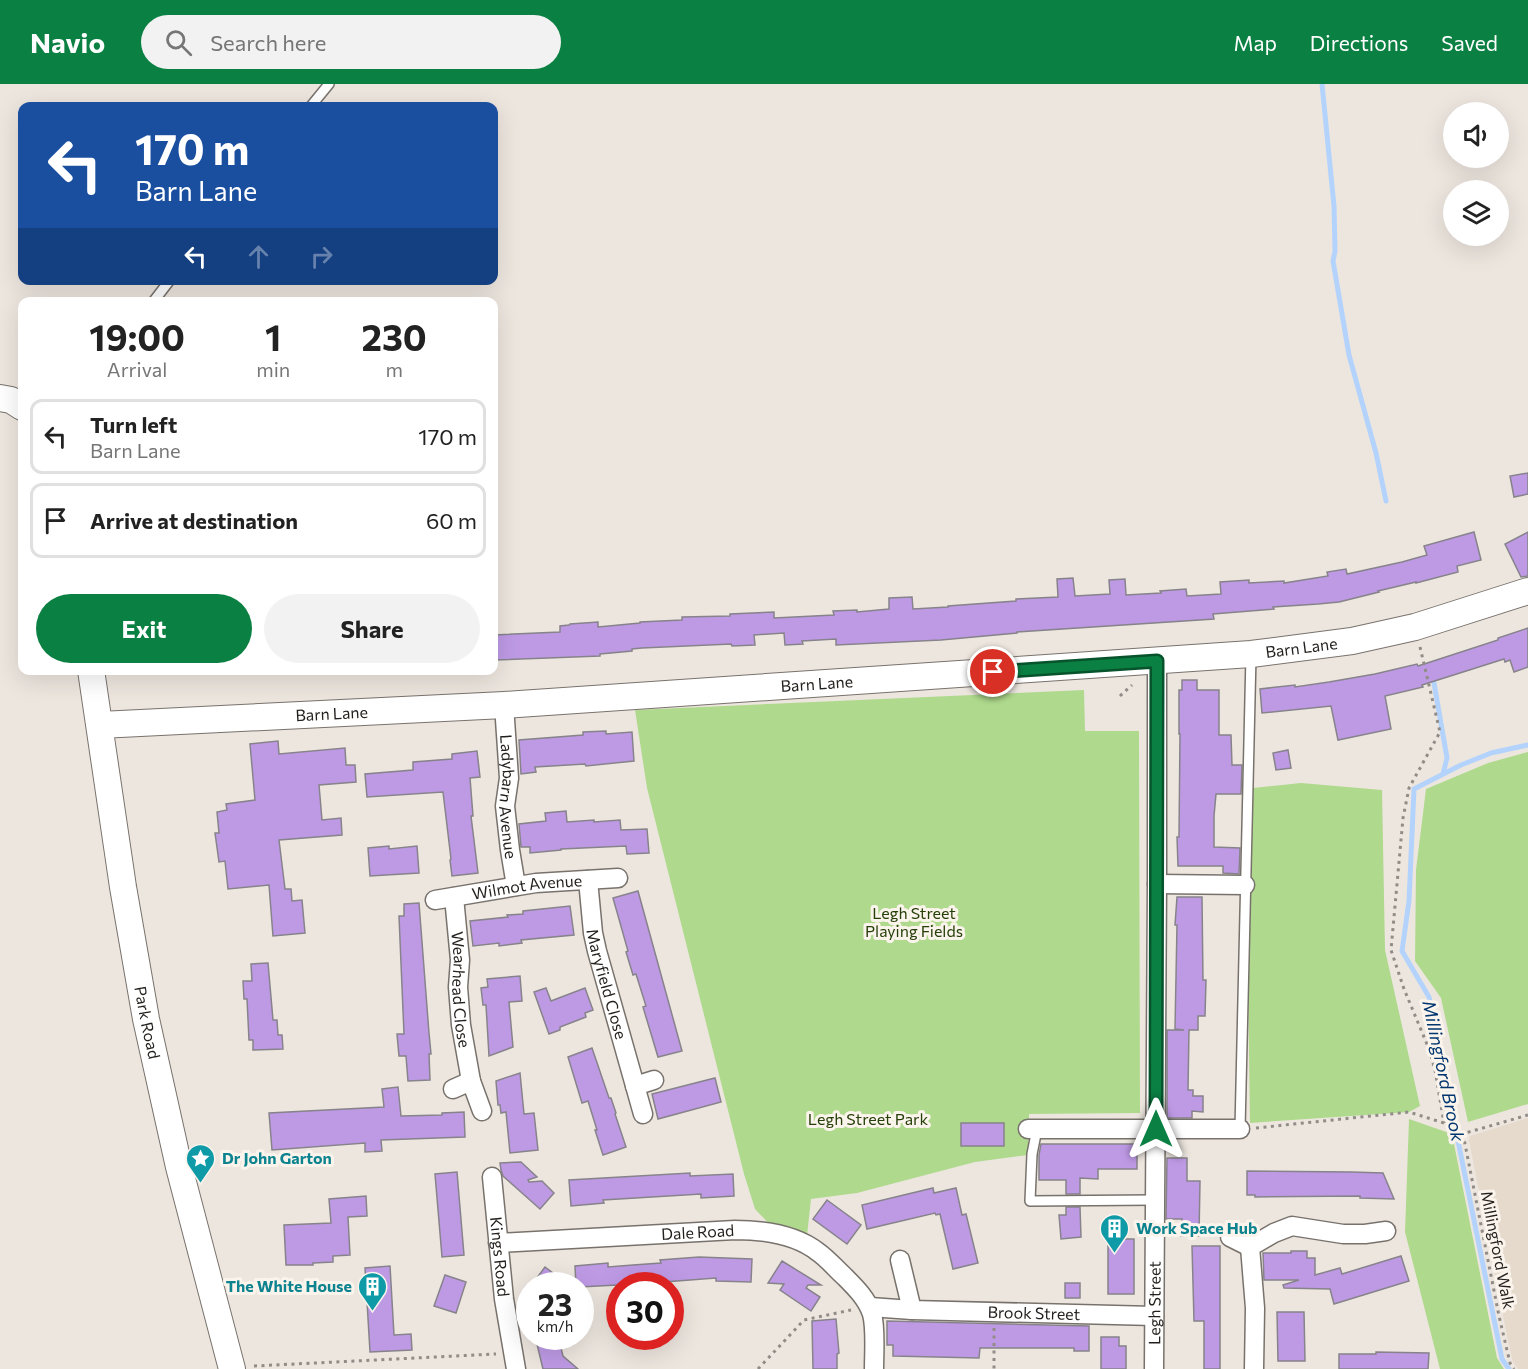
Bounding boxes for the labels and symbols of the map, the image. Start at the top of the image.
street label: Barn Lane [1264,633,1338,661]
pin [967,646,1018,697]
street label: Barn Lane [780,671,854,695]
street label: Barn Lane [295,702,368,724]
street label: Ladybarn Avenue [496,734,521,860]
street label: Wilmot Avenue [470,870,583,903]
park label: Legh Street Playing Fields [865,903,963,940]
street label: Maryfield Close [583,927,631,1041]
street label: Wearhead Close [448,930,475,1049]
street label: Park Road [131,984,165,1061]
water label: Millingford Brook [1418,998,1470,1145]
position arrow [1124,1097,1188,1161]
park label: Legh Street Park [808,1109,928,1128]
place icon: Dr John Garton [185,1142,217,1184]
place label: Dr John Garton [222,1148,332,1167]
street label: Millingford Walk [1478,1189,1519,1311]
building icon: Work Space Hub [1099,1212,1131,1254]
street label: Kings Road [487,1216,514,1298]
place label: Work Space Hub [1136,1218,1257,1237]
street label: Dale Road [661,1220,735,1243]
street label: Legh Street [1144,1261,1164,1345]
building icon: The White House [357,1270,389,1312]
speed limit sign: 30 [606,1272,684,1350]
place label: The White House [226,1276,352,1295]
street label: Brook Street [987,1302,1081,1323]

